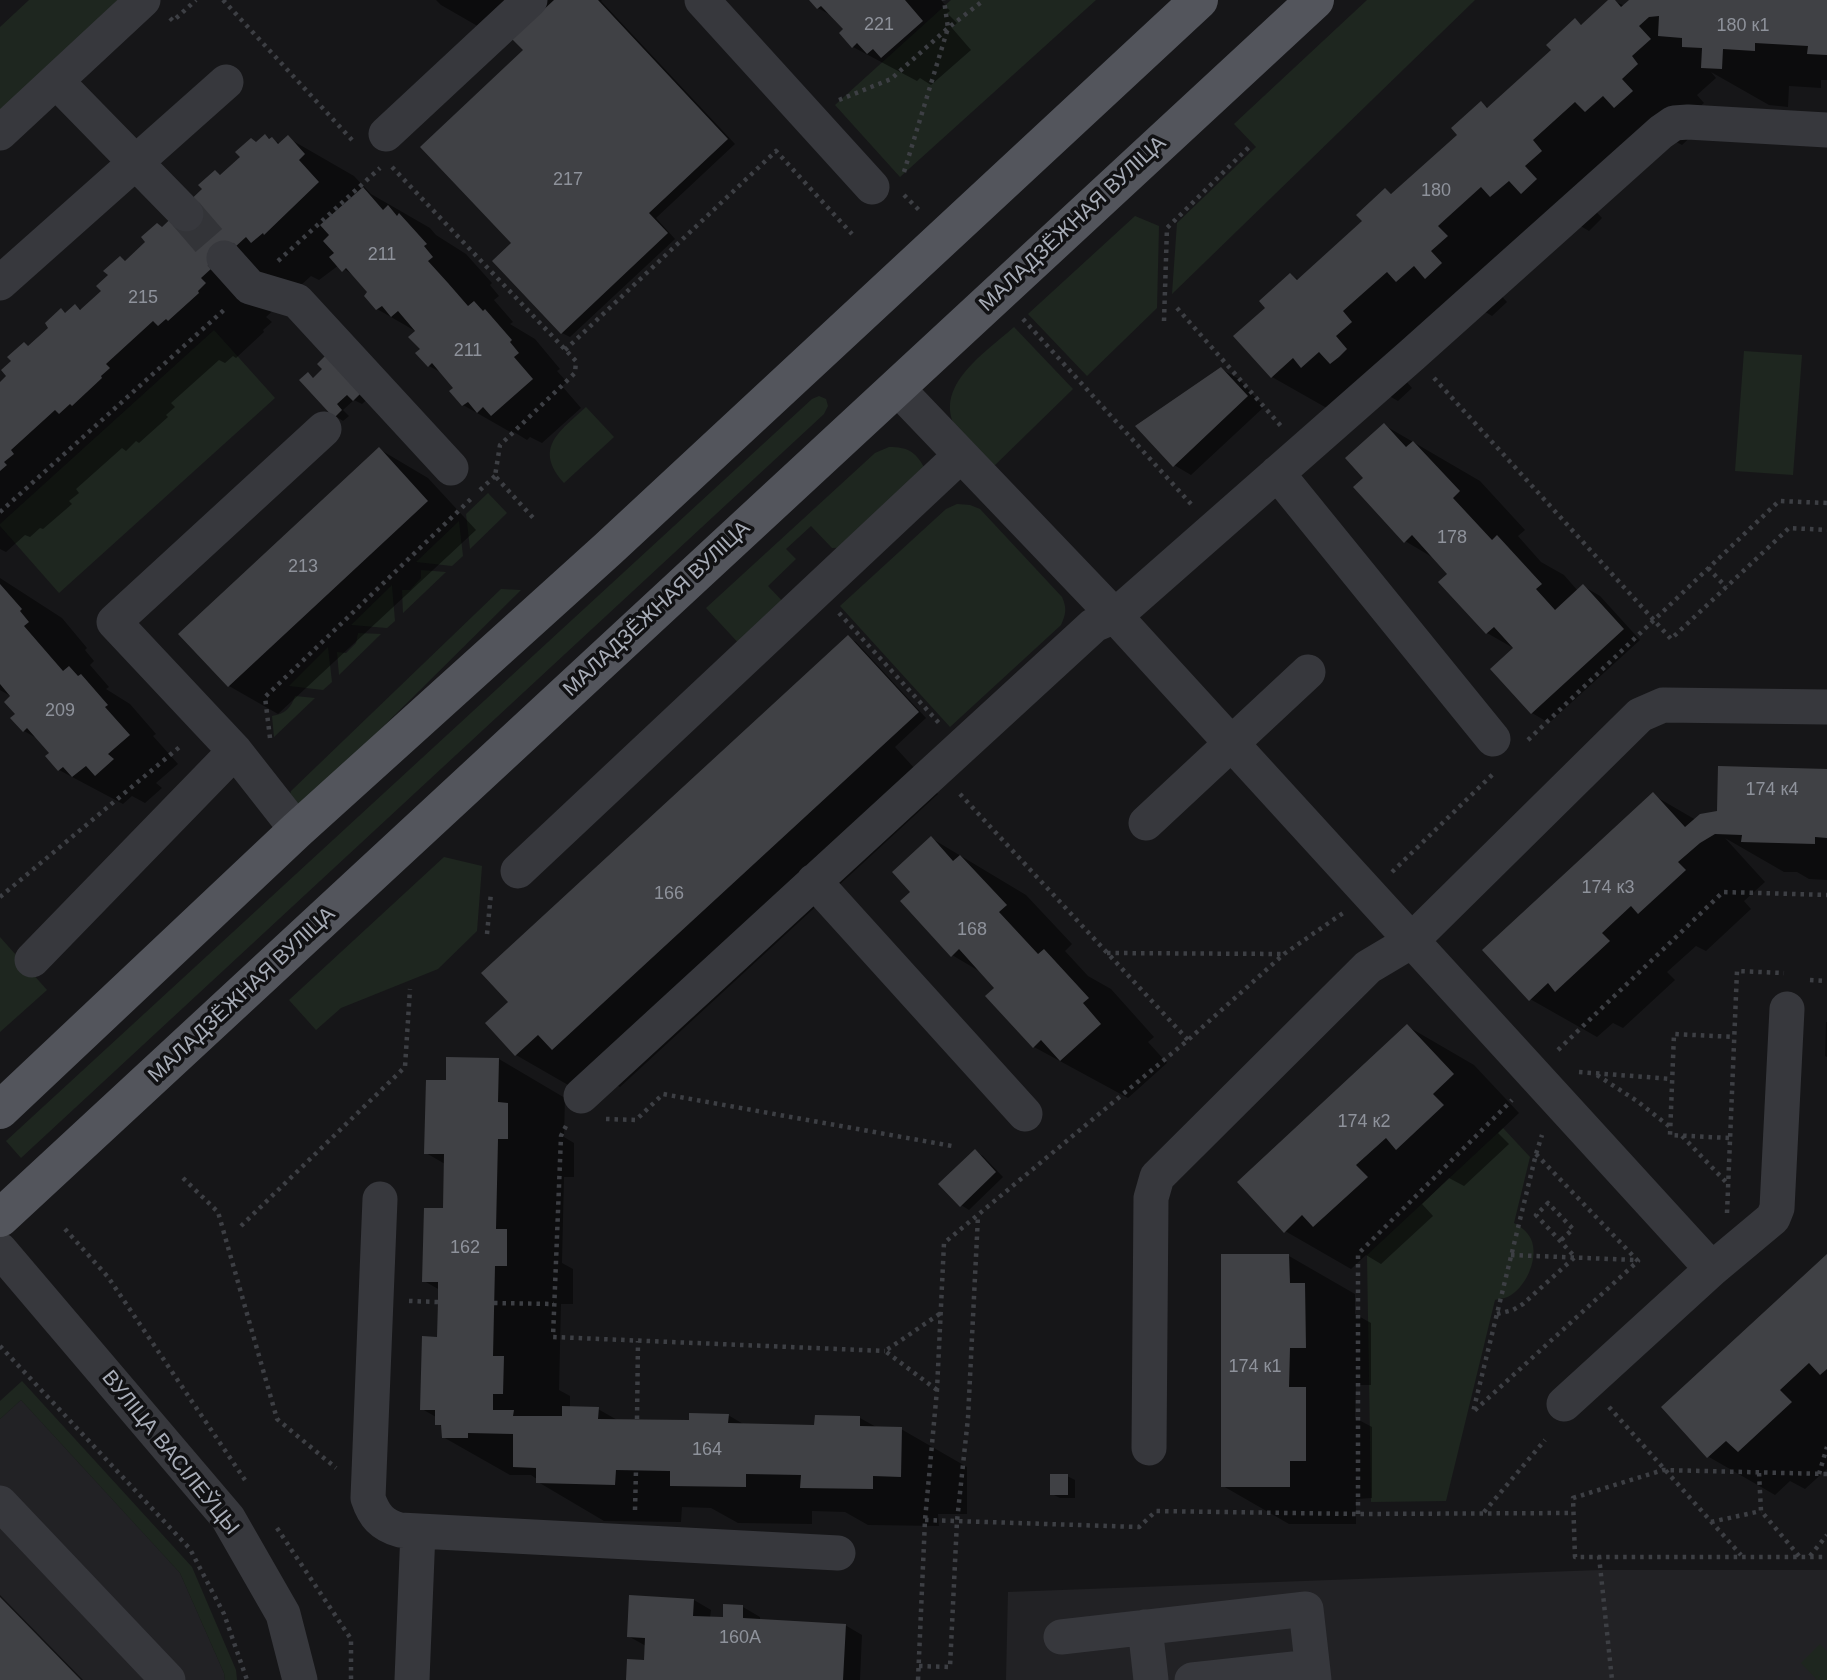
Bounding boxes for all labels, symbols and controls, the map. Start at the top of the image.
house number: 221 [864,14,894,36]
house number: 180 к1 [1717,15,1769,37]
street label: МАЛАДЗЁЖНАЯ ВУЛІЦА [974,131,1172,317]
house number: 217 [553,169,583,191]
house number: 180 [1421,180,1451,202]
house number: 211 [368,244,396,266]
house number: 215 [128,287,158,309]
house number: 211 [454,340,482,362]
street label: МАЛАДЗЁЖНАЯ ВУЛІЦА [558,516,756,702]
house number: 178 [1437,527,1467,549]
house number: 213 [288,556,318,578]
house number: 209 [45,700,75,722]
house number: 174 к4 [1746,779,1798,801]
house number: 174 к3 [1582,877,1634,899]
house number: 166 [654,883,684,905]
street label: МАЛАДЗЁЖНАЯ ВУЛІЦА [143,902,341,1088]
house number: 168 [957,919,987,941]
house number: 174 к2 [1338,1111,1390,1133]
house number: 162 [450,1237,480,1259]
house number: 174 к1 [1229,1356,1281,1378]
street label: ВУЛІЦА ВАСІЛЕЎЦЫ [96,1366,244,1540]
house number: 164 [692,1439,722,1461]
house number: 160А [719,1627,761,1649]

